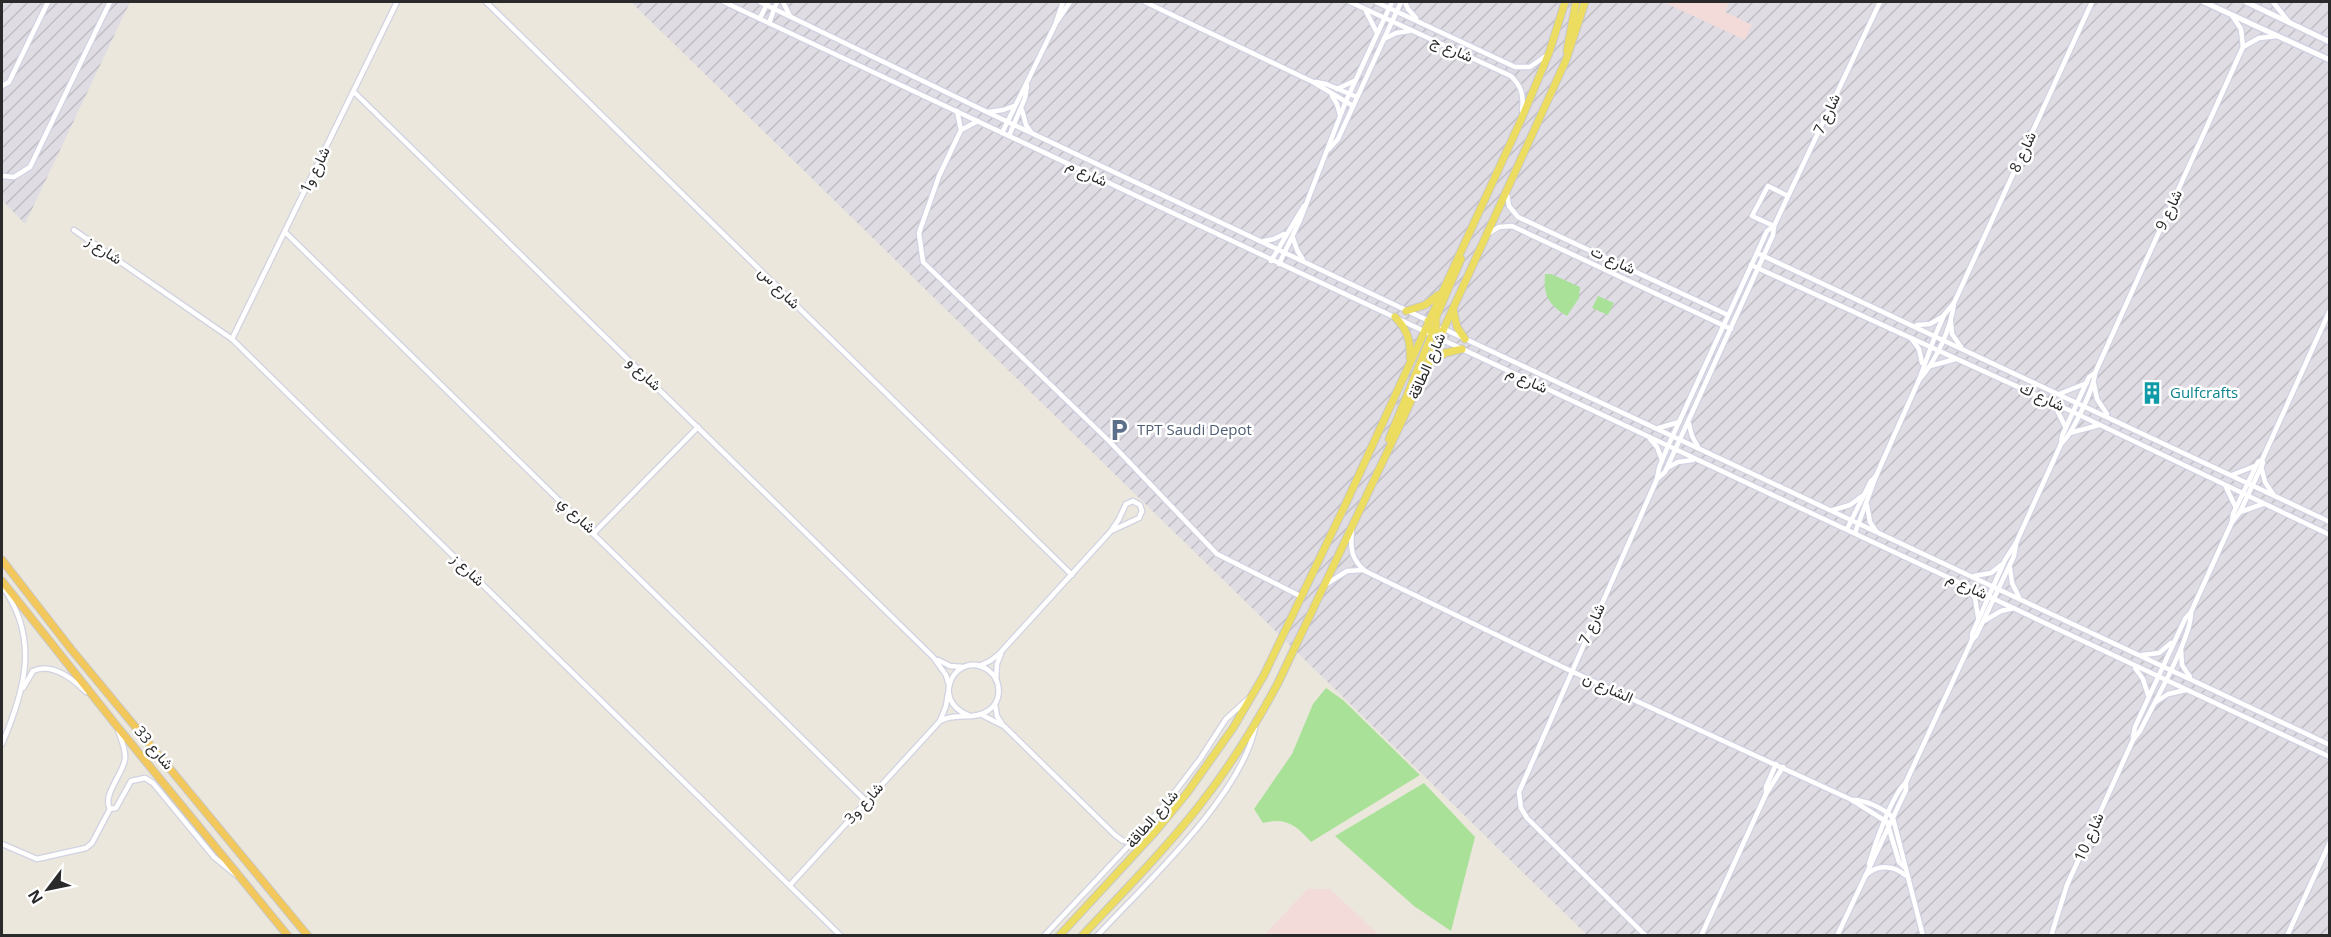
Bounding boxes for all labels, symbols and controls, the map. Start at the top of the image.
street label: شارع ج [1427,30,1477,68]
street label: شارع 7 [1808,90,1846,138]
street label: شارع 8 [2004,128,2042,176]
street label: شارع و1 [294,143,336,197]
street label: شارع م [1063,154,1111,192]
street label: شارع 9 [2150,186,2188,234]
street label: شارع ز [81,229,127,270]
street label: شارع ت [1587,240,1639,280]
street label: شارع س [753,262,805,314]
street label: شارع الطاقة [1403,329,1451,403]
street label: شارع و [622,352,666,396]
street label: شارع م [1503,361,1551,399]
street label: شارع ك [2016,377,2068,417]
building icon: Gulfcrafts [2139,380,2165,406]
place label: Gulfcrafts [2170,382,2238,402]
parking icon: TPT Saudi Depot [1106,417,1132,443]
place label: TPT Saudi Depot [1137,419,1252,439]
street label: شارع ي [552,492,601,540]
street label: شارع ز [446,548,490,592]
street label: شارع م [1943,567,1991,605]
street label: شارع 7 [1573,600,1611,648]
street label: الشارع ن [1579,667,1637,709]
street label: شارع 33 [129,721,179,775]
street label: شارع و3 [839,777,889,829]
street label: شارع الطاقة [1121,785,1184,853]
street label: شارع 10 [2069,809,2110,865]
north arrow [18,859,78,919]
text: N [23,886,48,908]

